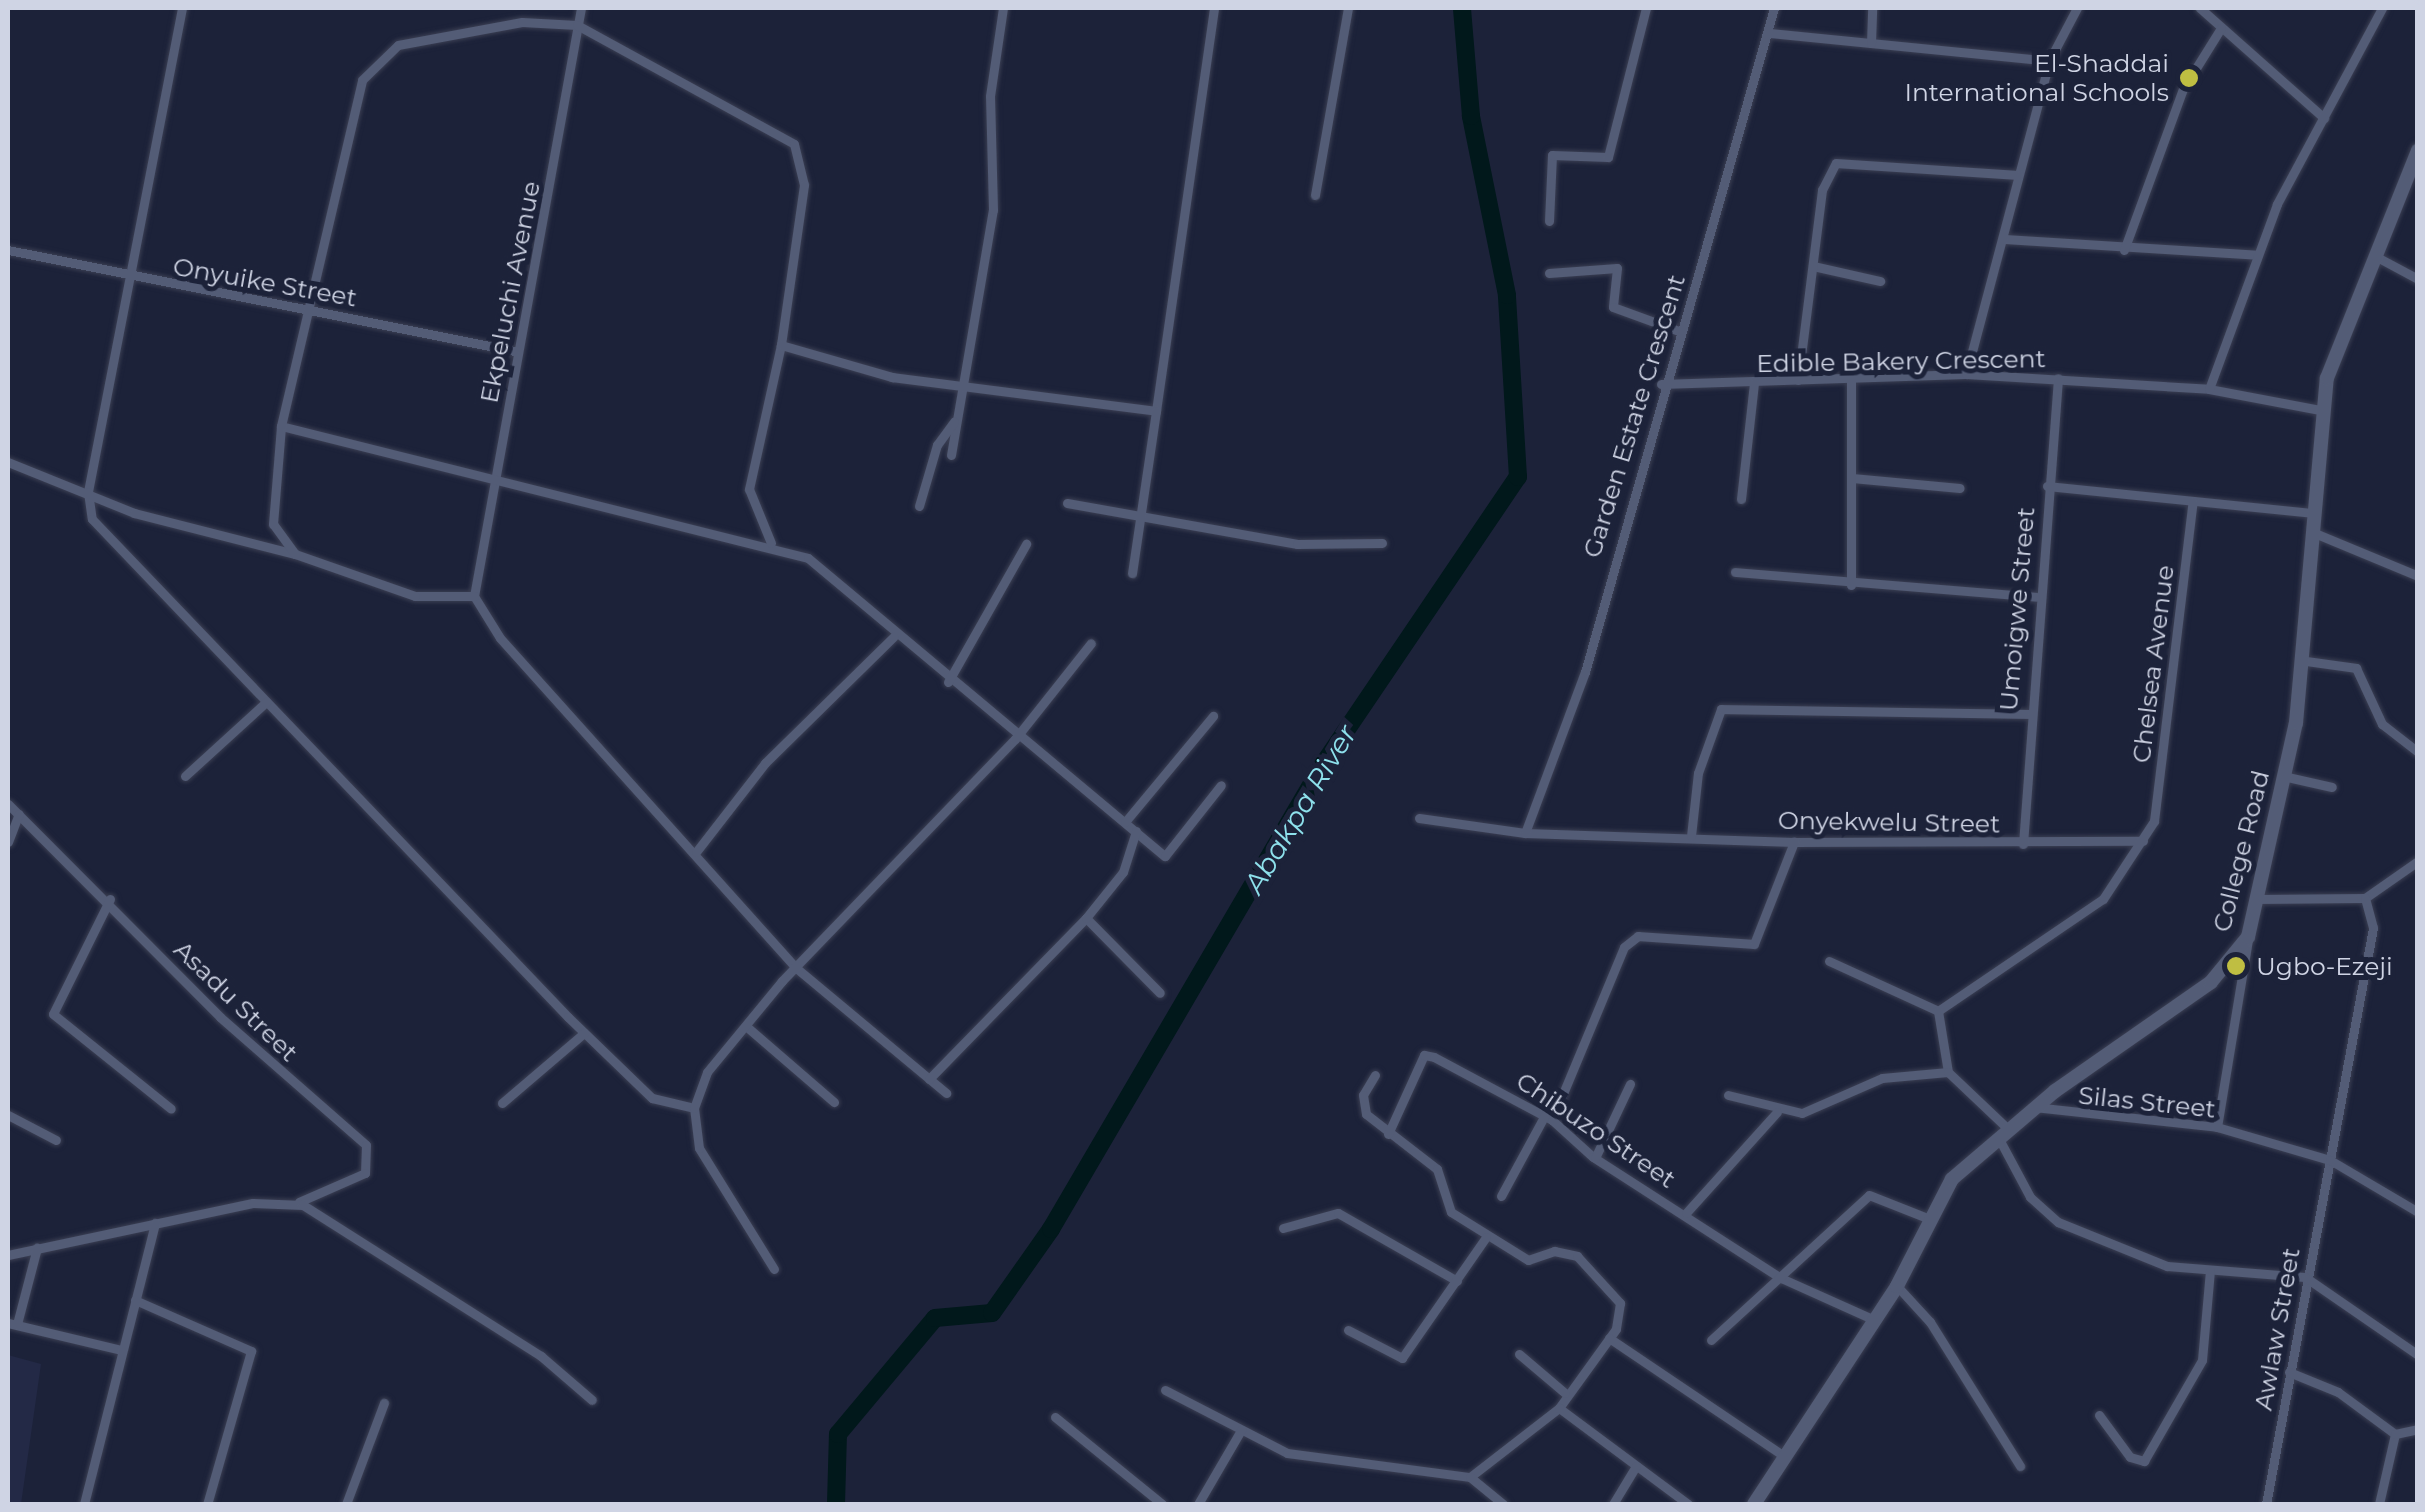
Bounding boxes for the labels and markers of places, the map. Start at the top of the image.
place label: El-Shaddai International Schools [1904,49,2169,108]
marker: El-Shaddai International Schools [2178,67,2200,89]
place label: Ugbo-Ezeji [2256,951,2393,981]
marker: Ugbo-Ezeji [2225,955,2247,977]

